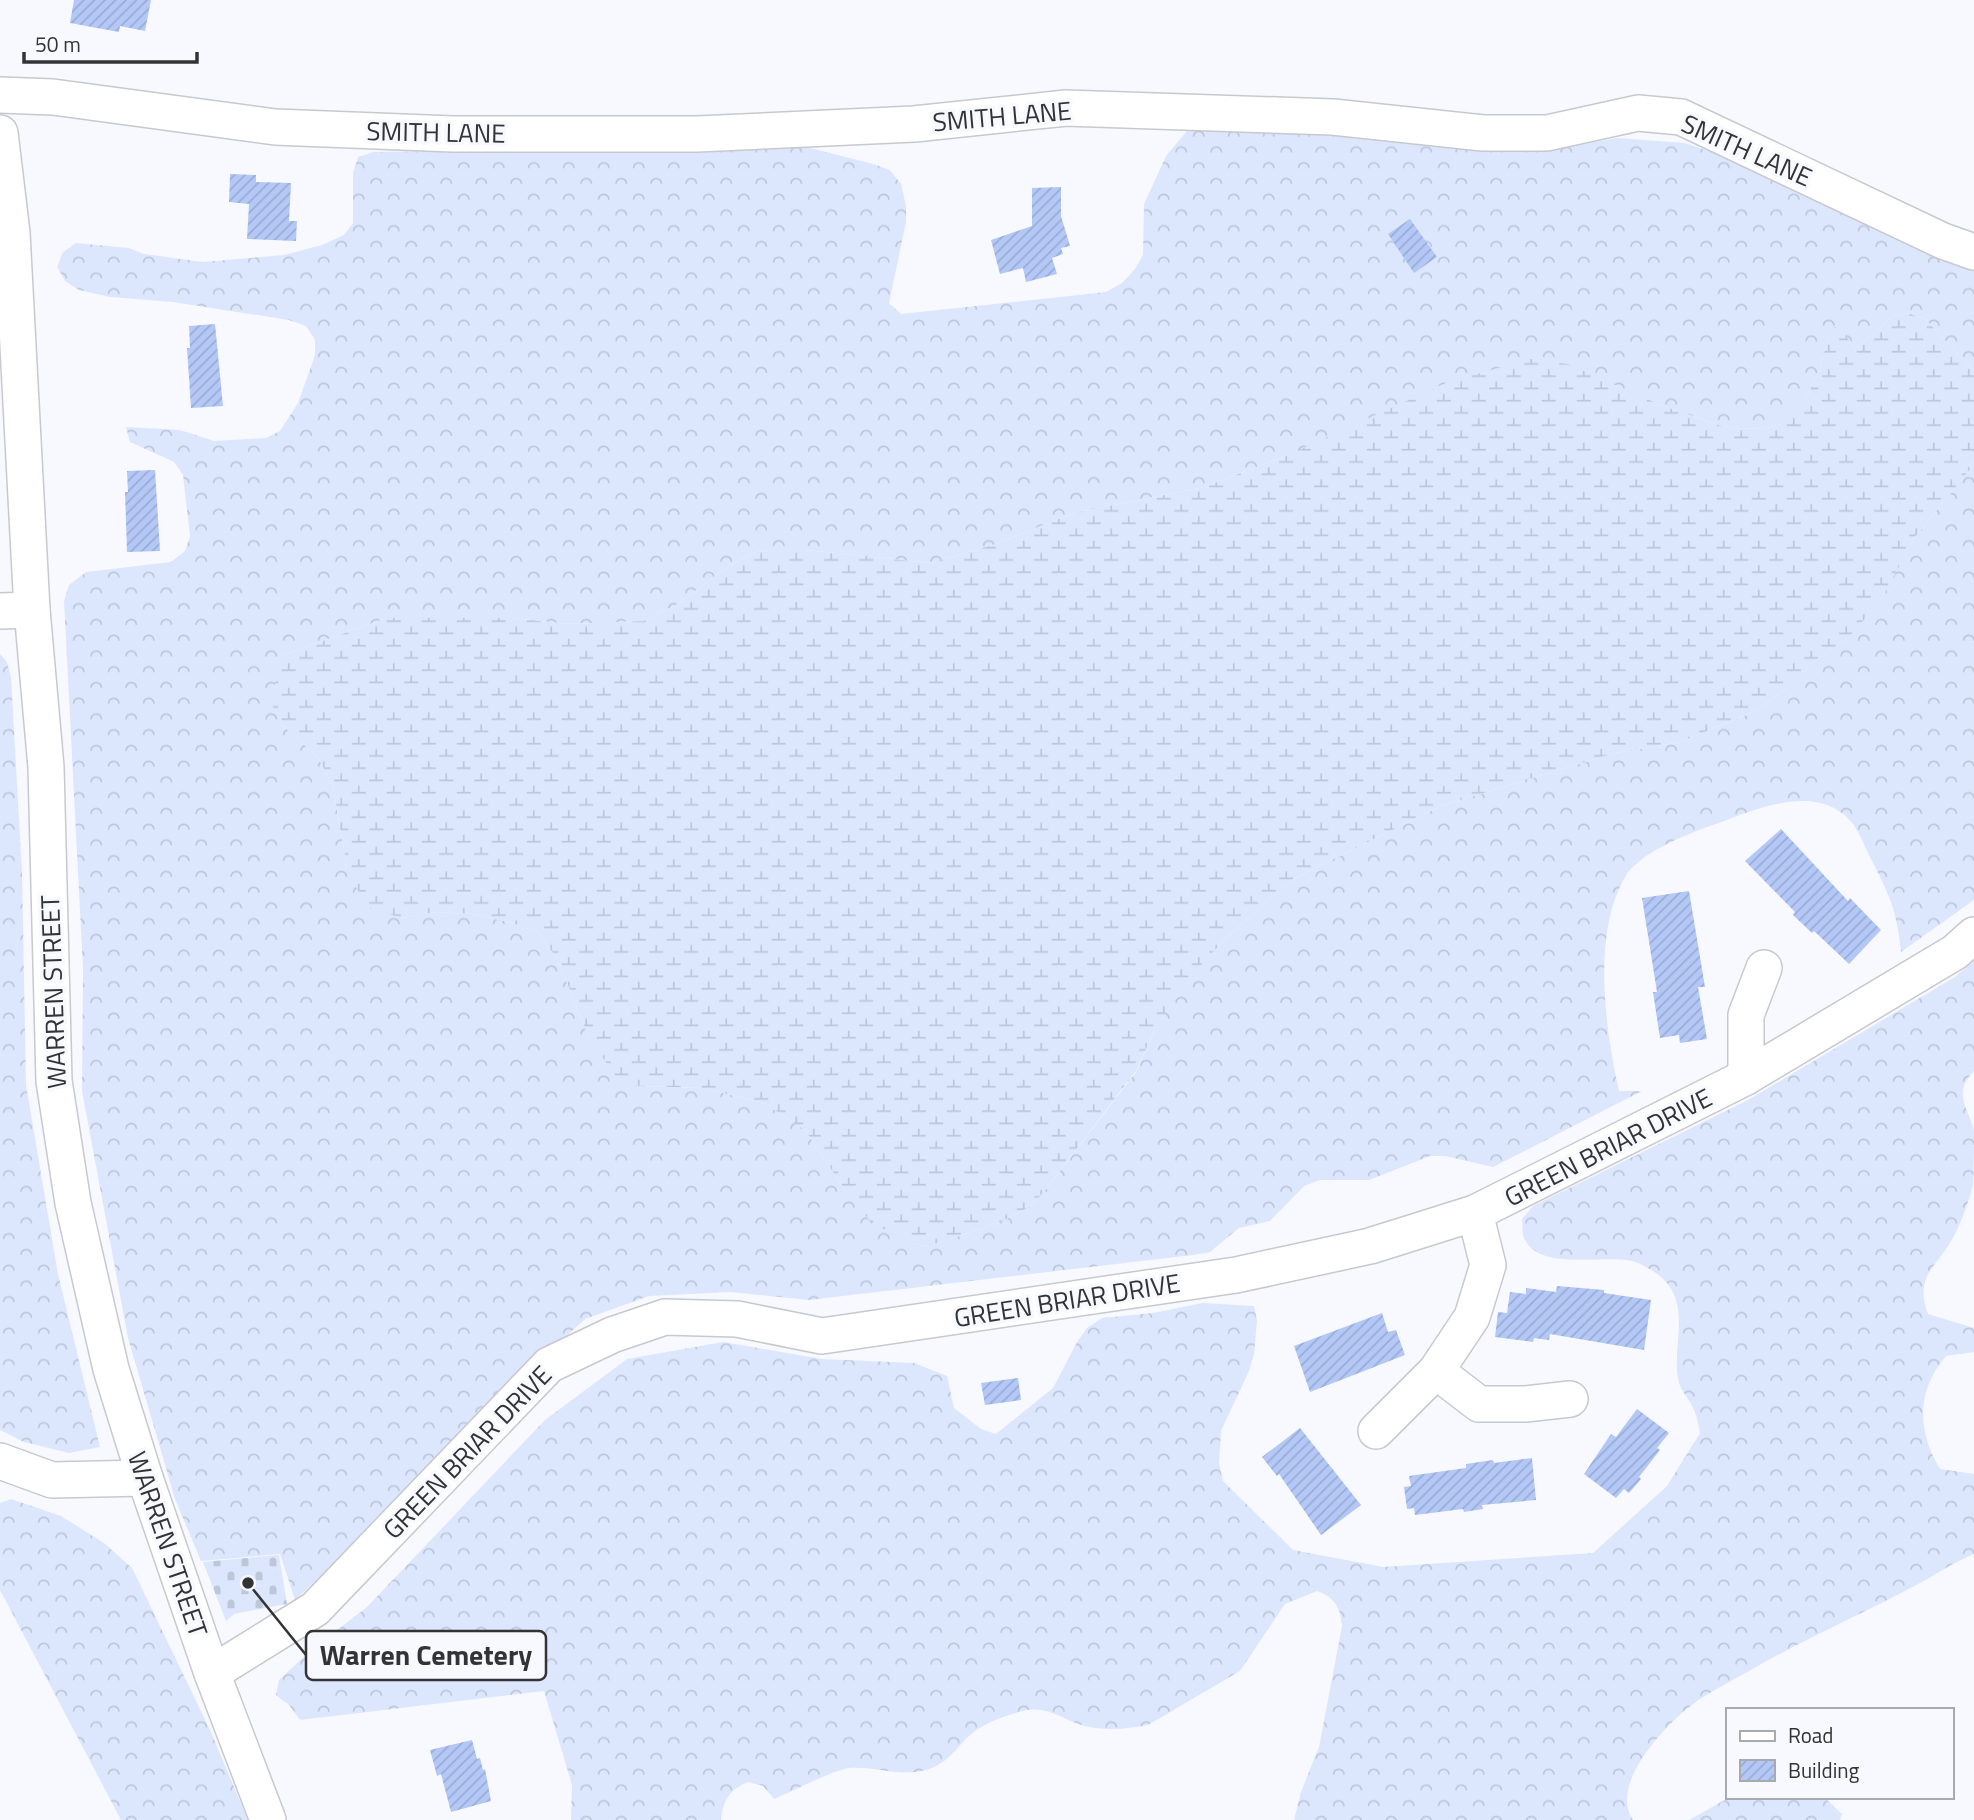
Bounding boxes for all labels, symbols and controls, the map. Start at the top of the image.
scale bar [24,21,198,65]
text: 50 m [35,28,81,60]
street label: SMITH LANE [931,91,1073,141]
street label: SMITH LANE [1675,104,1819,196]
street label: SMITH LANE [366,111,506,153]
street label: WARREN STREET [30,894,76,1090]
street label: GREEN BRIAR DRIVE [1497,1078,1719,1216]
street label: GREEN BRIAR DRIVE [951,1263,1183,1337]
street label: GREEN BRIAR DRIVE [374,1356,560,1548]
street label: WARREN STREET [118,1446,218,1642]
callout: Warren Cemetery [306,1631,546,1680]
text: Warren Cemetery [320,1633,532,1676]
legend [1726,1708,1953,1799]
text: Road [1788,1719,1833,1751]
text: Building [1788,1754,1860,1786]

